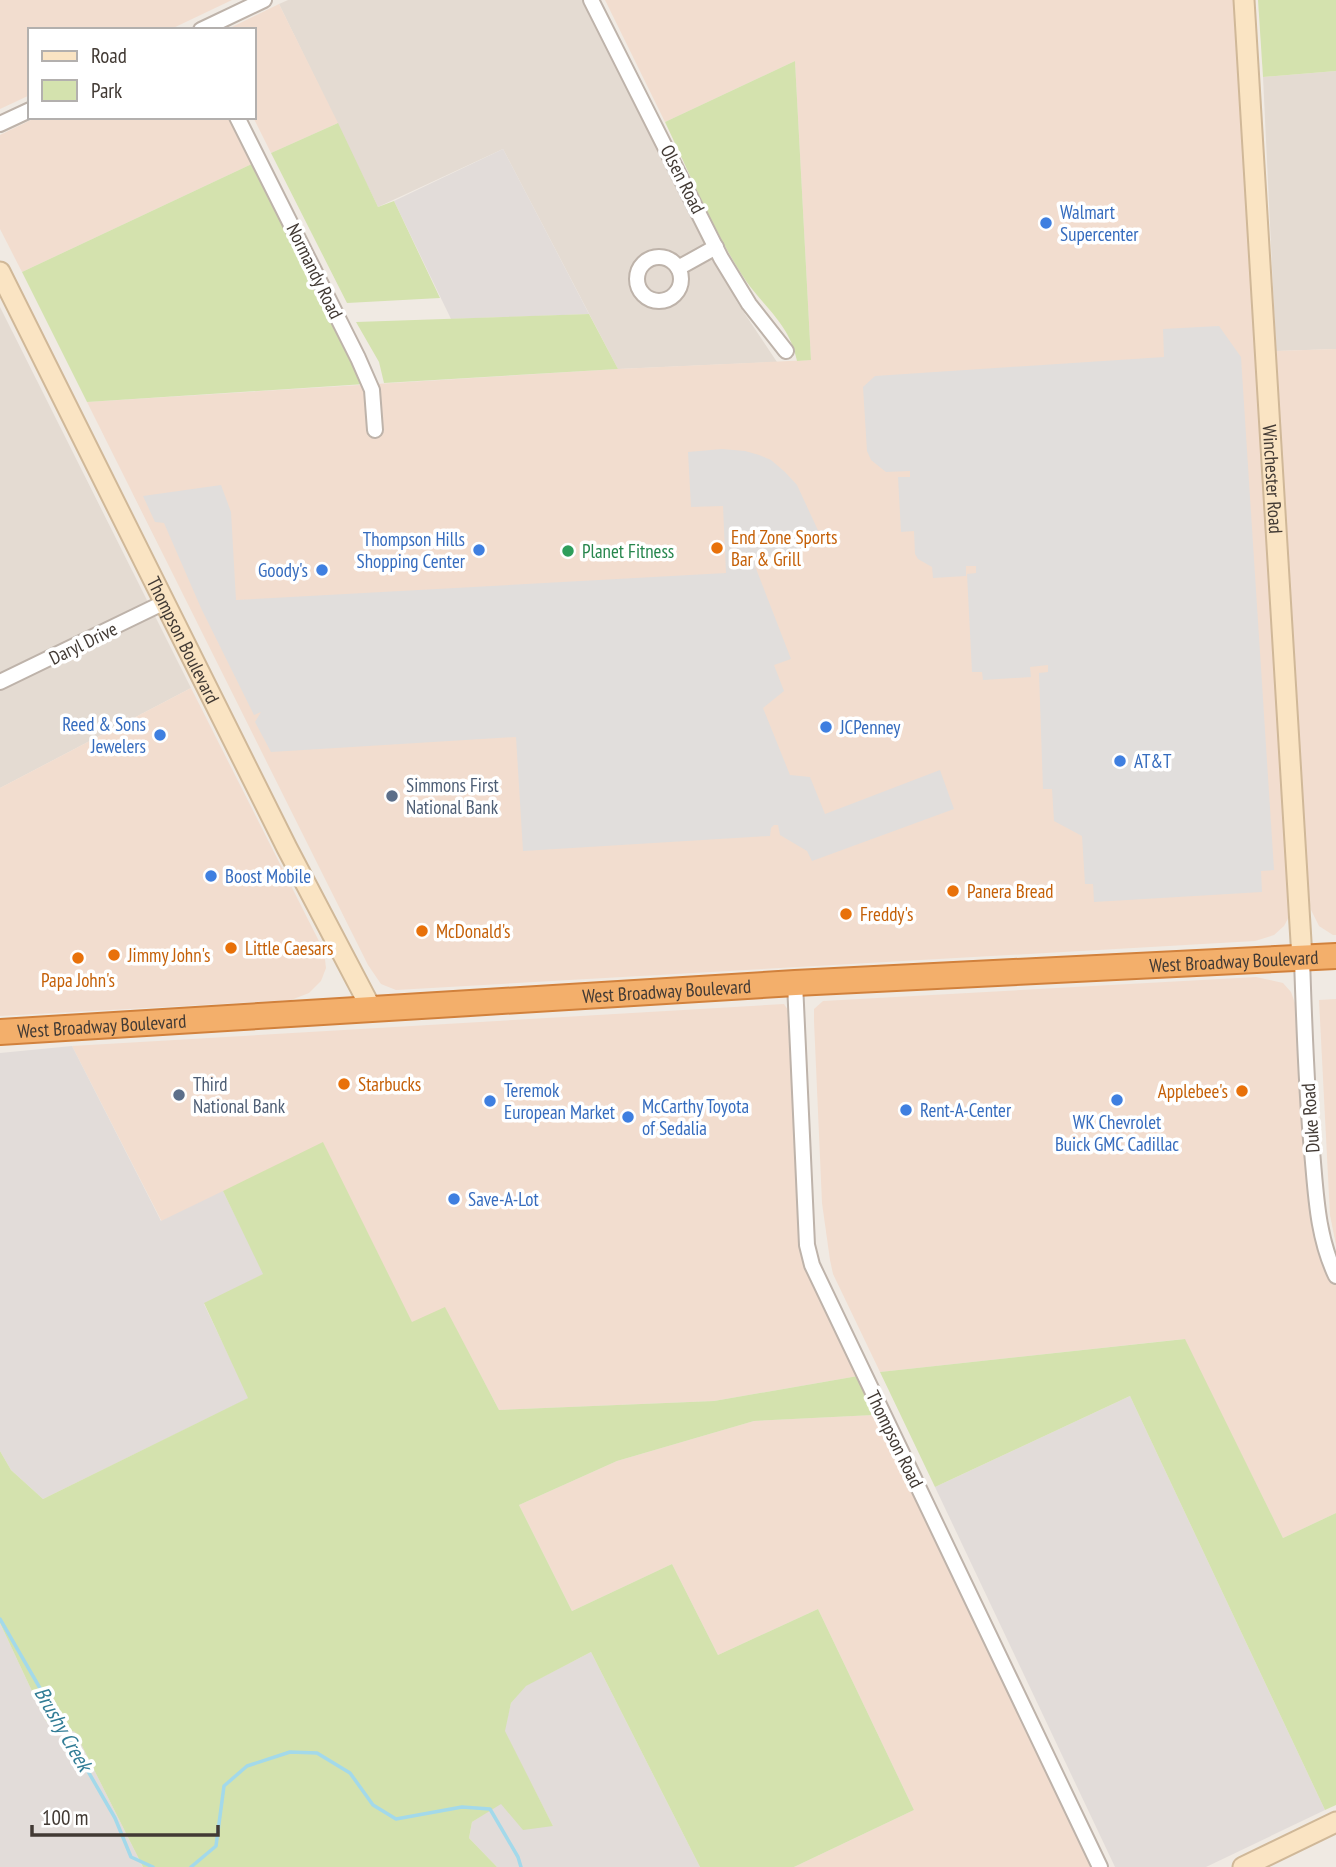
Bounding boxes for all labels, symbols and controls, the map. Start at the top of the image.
legend [28,28,256,119]
text: Road [91,42,127,69]
text: Park [91,77,122,104]
street label: Olsen Road [656,141,710,217]
place label: Walmart Supercenter [1060,200,1139,246]
marker: Walmart Supercenter [1038,215,1054,231]
street label: Normandy Road [282,219,348,323]
street label: Winchester Road [1258,424,1288,534]
place label: End Zone Sports Bar & Grill [731,525,837,571]
place label: Thompson Hills Shopping Center [357,527,466,573]
place label: Planet Fitness [582,539,674,563]
marker: End Zone Sports Bar & Grill [709,540,725,556]
marker: Thompson Hills Shopping Center [471,542,487,558]
marker: Planet Fitness [560,543,576,559]
place label: Goody's [258,558,308,582]
marker: Goody's [314,562,330,578]
street label: Thompson Boulevard [142,572,225,707]
street label: Daryl Drive [45,616,121,670]
place label: Reed & Sons Jewelers [62,712,146,758]
place label: JCPenney [839,715,901,739]
marker: JCPenney [818,719,834,735]
marker: Reed & Sons Jewelers [152,727,168,743]
place label: AT&T [1134,749,1172,773]
marker: AT&T [1112,753,1128,769]
place label: Simmons First National Bank [406,773,500,819]
marker: Simmons First National Bank [384,788,400,804]
place label: Boost Mobile [225,864,311,888]
marker: Boost Mobile [203,868,219,884]
place label: Panera Bread [967,879,1054,903]
marker: Panera Bread [945,883,961,899]
place label: Freddy's [860,902,913,926]
marker: Freddy's [838,906,854,922]
place label: McDonald's [436,919,511,943]
marker: McDonald's [414,923,430,939]
place label: Little Caesars [245,936,333,960]
marker: Little Caesars [223,940,239,956]
place label: Jimmy John's [127,943,210,967]
street label: West Broadway Boulevard [1149,945,1319,977]
marker: Jimmy John's [106,947,122,963]
marker: Papa John's [70,950,86,966]
place label: Papa John's [41,968,115,992]
street label: West Broadway Boulevard [582,974,752,1008]
street label: West Broadway Boulevard [17,1009,187,1043]
place label: Third National Bank [193,1072,286,1118]
place label: Starbucks [358,1072,421,1096]
marker: Starbucks [336,1076,352,1092]
place label: Teremok European Market [504,1078,616,1124]
place label: Applebee's [1158,1079,1228,1103]
street label: Duke Road [1296,1082,1324,1154]
marker: Applebee's [1234,1083,1250,1099]
marker: Third National Bank [171,1087,187,1103]
marker: WK Chevrolet Buick GMC Cadillac [1109,1092,1125,1108]
marker: Teremok European Market [482,1093,498,1109]
place label: McCarthy Toyota of Sedalia [642,1094,749,1140]
place label: Rent-A-Center [920,1098,1012,1122]
marker: Rent-A-Center [898,1102,914,1118]
marker: McCarthy Toyota of Sedalia [620,1109,636,1125]
place label: WK Chevrolet Buick GMC Cadillac [1055,1110,1179,1156]
place label: Save-A-Lot [468,1187,540,1211]
marker: Save-A-Lot [446,1191,462,1207]
street label: Thompson Road [861,1387,929,1491]
water label: Brushy Creek [28,1682,100,1778]
scale bar [32,1794,217,1838]
text: 100 m [42,1804,88,1831]

